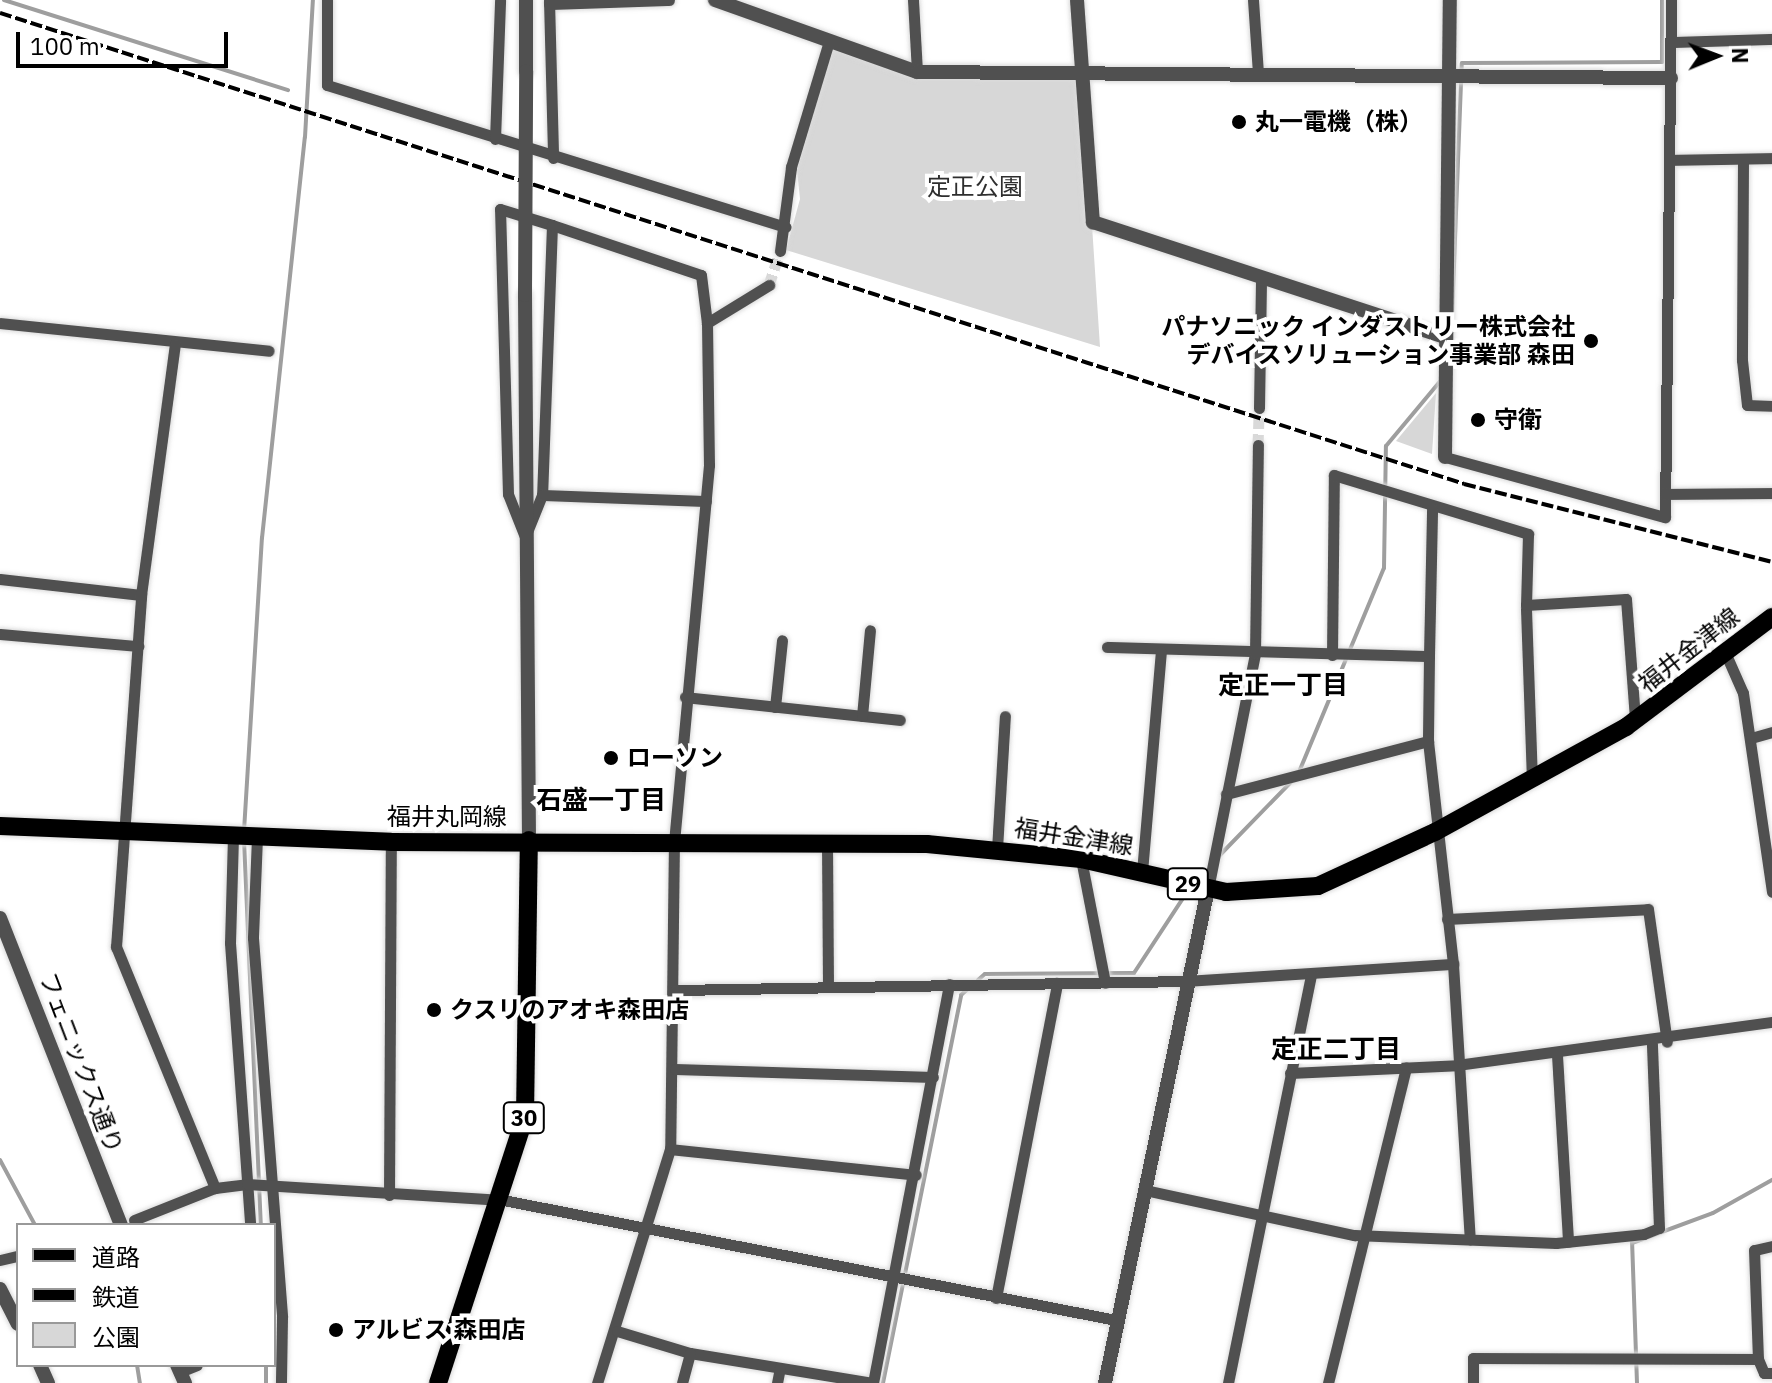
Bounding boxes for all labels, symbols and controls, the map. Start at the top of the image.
scale bar [20,16,232,66]
north arrow [1676,16,1756,96]
text: 100 m [30,30,100,62]
text: N [1726,47,1755,64]
place label: 丸一電機（株） [1255,108,1423,136]
marker: 丸一電機（株） [1230,113,1248,131]
park label: 定正公園 [927,173,1023,201]
place label: パナソニック インダストリー株式会社 デバイスソリューション事業部 森田 [1161,313,1575,369]
marker: パナソニック インダストリー株式会社 デバイスソリューション事業部 森田 [1582,332,1600,350]
place label: 守衛 [1494,406,1542,434]
marker: 守衛 [1469,411,1487,429]
street label: 福井金津線 [1633,602,1745,698]
district label: 定正一丁目 [1218,669,1348,701]
place label: ローソン [627,744,723,772]
marker: ローソン [602,749,620,767]
district label: 石盛一丁目 [536,784,666,816]
street label: 福井丸岡線 [387,803,507,831]
street label: 福井金津線 [1012,813,1136,861]
road number: 29 [1166,866,1210,902]
street label: フェニックス通り [33,968,129,1158]
place label: クスリのアオキ森田店 [450,996,690,1024]
marker: クスリのアオキ森田店 [425,1001,443,1019]
district label: 定正二丁目 [1271,1033,1401,1065]
road number: 30 [502,1100,546,1136]
legend [16,1223,276,1367]
text: 道路 [92,1241,140,1273]
text: 鉄道 [92,1281,140,1313]
place label: アルビス 森田店 [352,1316,526,1344]
text: 公園 [92,1321,140,1353]
marker: アルビス 森田店 [327,1321,345,1339]

